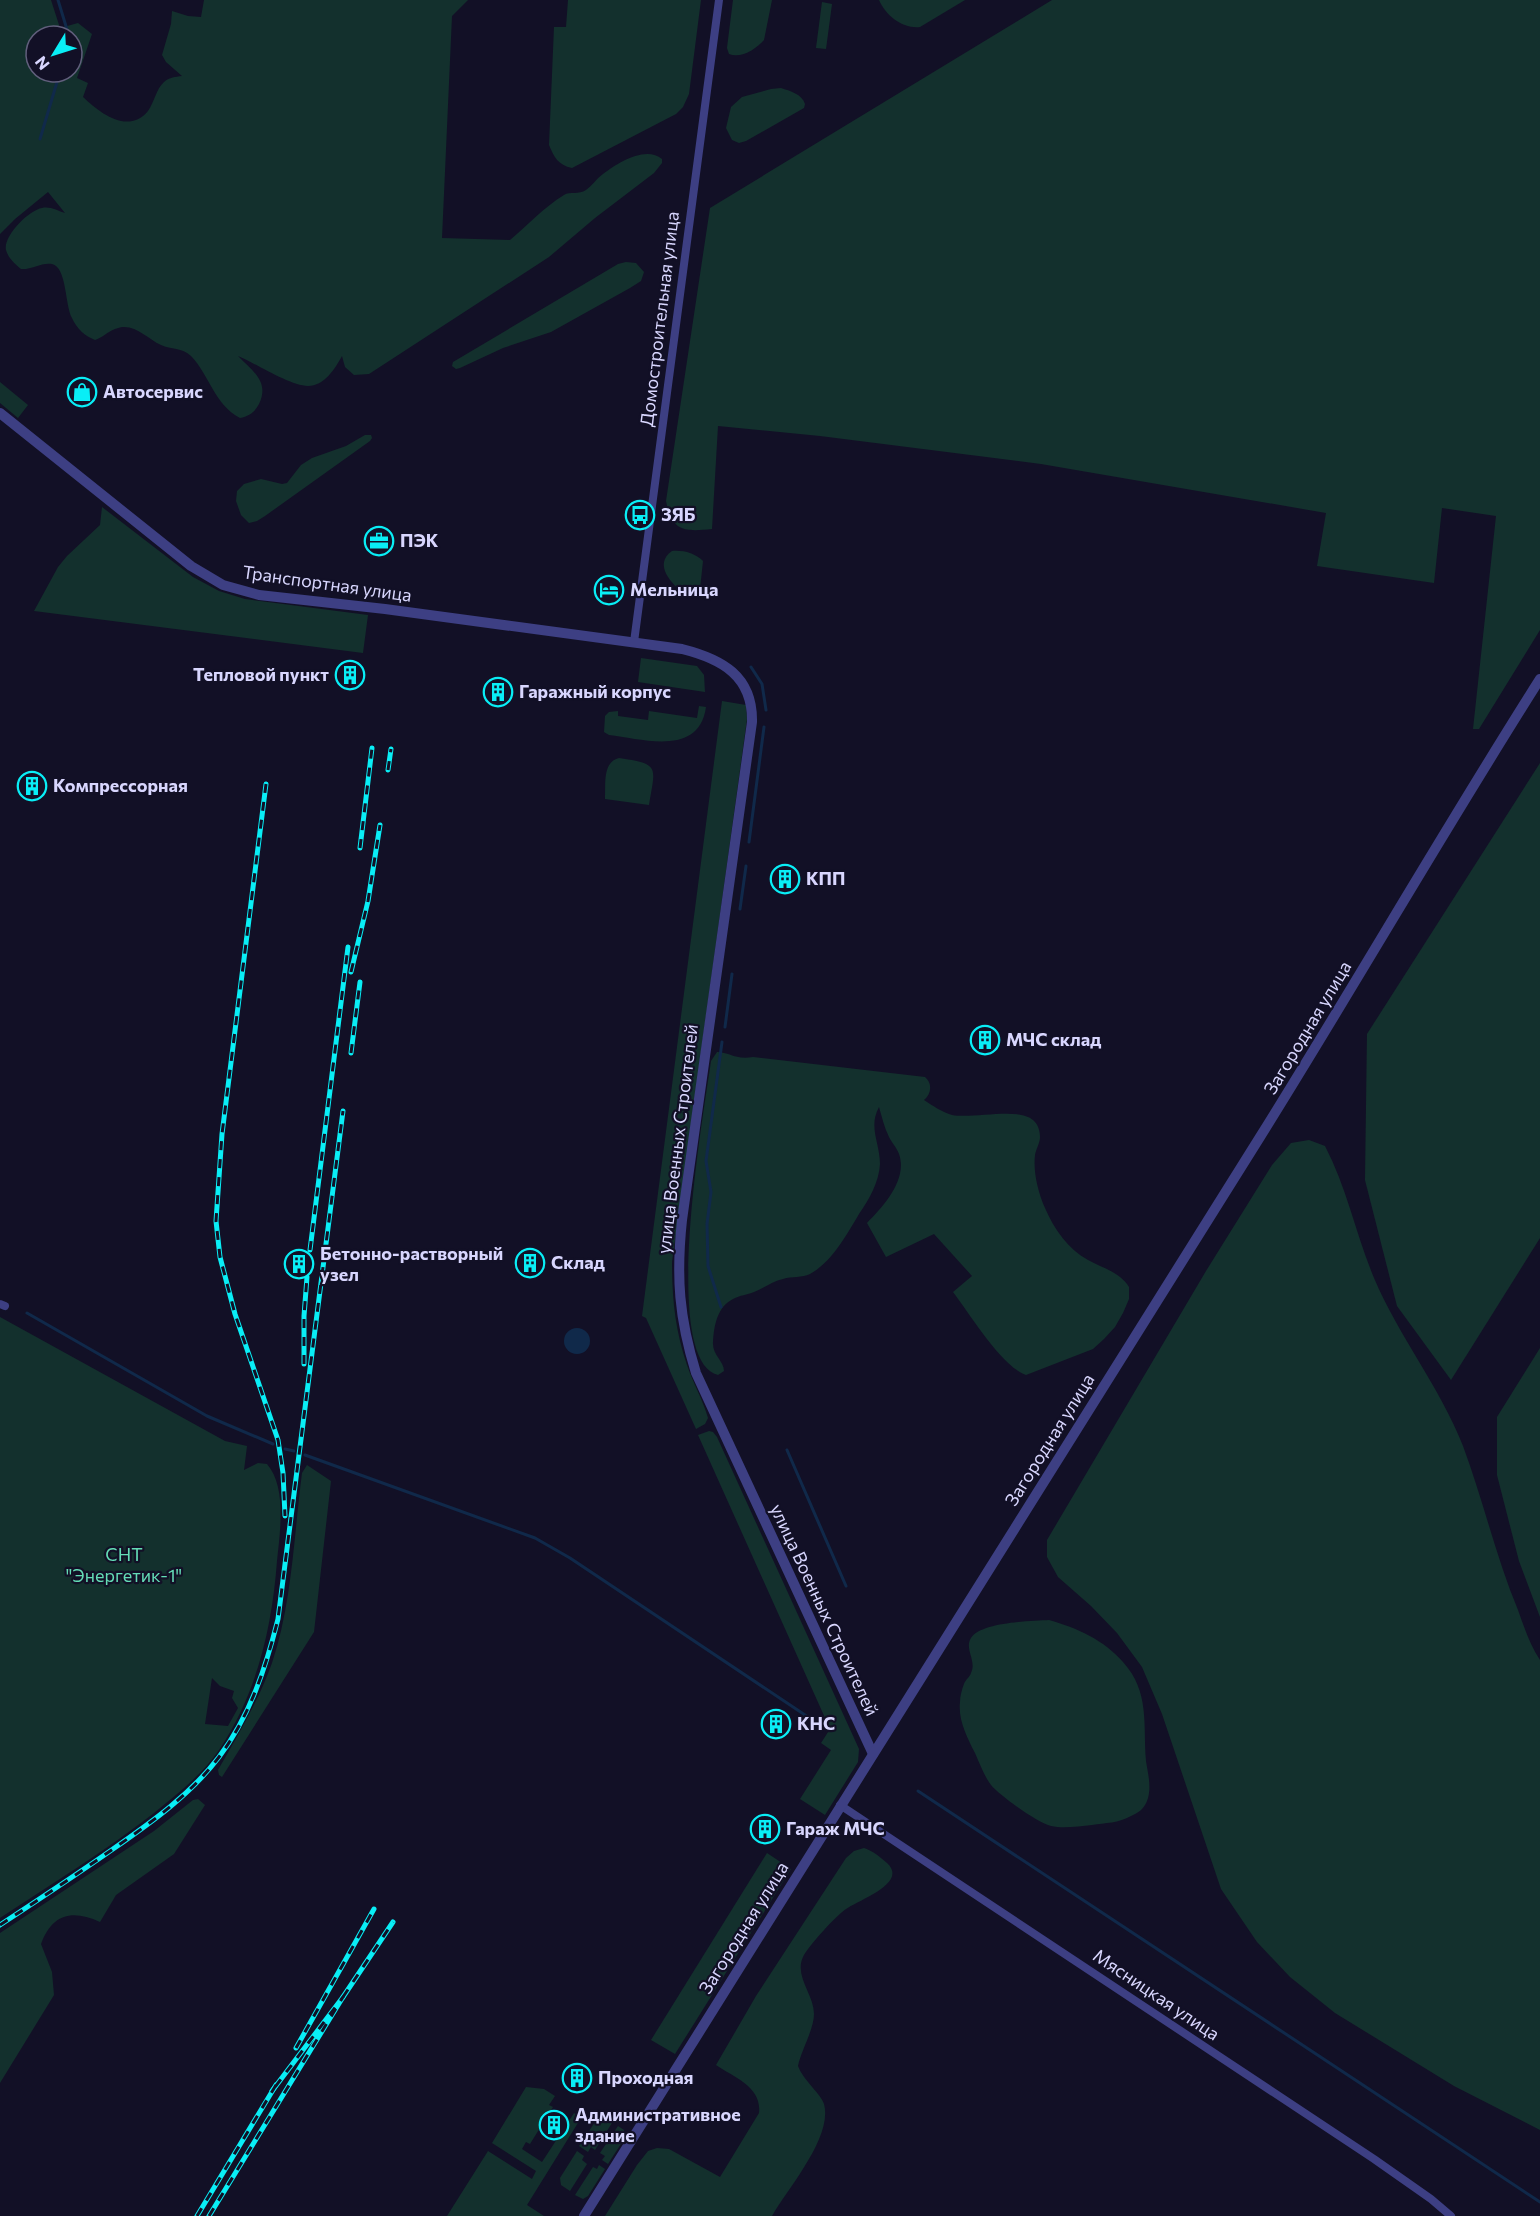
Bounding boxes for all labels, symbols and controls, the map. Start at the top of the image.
north arrow [24,24,84,84]
text: N [31,53,53,74]
street label: Домостроительная улица [635,210,683,428]
shop icon: Автосервис [66,376,98,408]
place label: Автосервис [103,380,203,402]
bus stop icon: ЗЯБ [624,499,656,531]
place label: ЗЯБ [661,503,696,525]
office icon: ПЭК [363,525,395,557]
place label: ПЭК [400,529,439,551]
street label: Транспортная улица [241,560,413,606]
hotel icon: Мельница [593,574,625,606]
place label: Мельница [630,578,718,600]
building icon: Тепловой пункт [334,659,366,691]
place label: Тепловой пункт [193,663,329,685]
building icon: Гаражный корпус [482,676,514,708]
place label: Гаражный корпус [519,680,671,702]
building icon: Компрессорная [16,770,48,802]
place label: Компрессорная [53,774,188,796]
building icon: КПП [769,863,801,895]
place label: КПП [806,867,845,889]
street label: Загородная улица [1259,957,1356,1098]
street label: улица Военных Строителей [652,1023,702,1255]
building icon: МЧС склад [969,1024,1001,1056]
place label: МЧС склад [1006,1028,1101,1050]
place label: Бетонно-растворный узел [320,1242,503,1285]
building icon: Склад [514,1247,546,1279]
building icon: Бетонно-растворный узел [283,1248,315,1280]
place label: Склад [551,1251,605,1273]
street label: Загородная улица [1000,1369,1099,1510]
street label: улица Военных Строителей [766,1500,884,1719]
park label: СНТ "Энергетик-1" [66,1543,182,1586]
building icon: КНС [760,1708,792,1740]
place label: КНС [797,1712,835,1734]
building icon: Гараж МЧС [749,1813,781,1845]
place label: Гараж МЧС [786,1817,885,1839]
street label: Загородная улица [694,1857,793,1998]
street label: Мясницкая улица [1089,1944,1224,2045]
building icon: Проходная [561,2062,593,2094]
place label: Проходная [598,2066,694,2088]
place label: Административное здание [575,2103,741,2146]
building icon: Административное здание [538,2109,570,2141]

